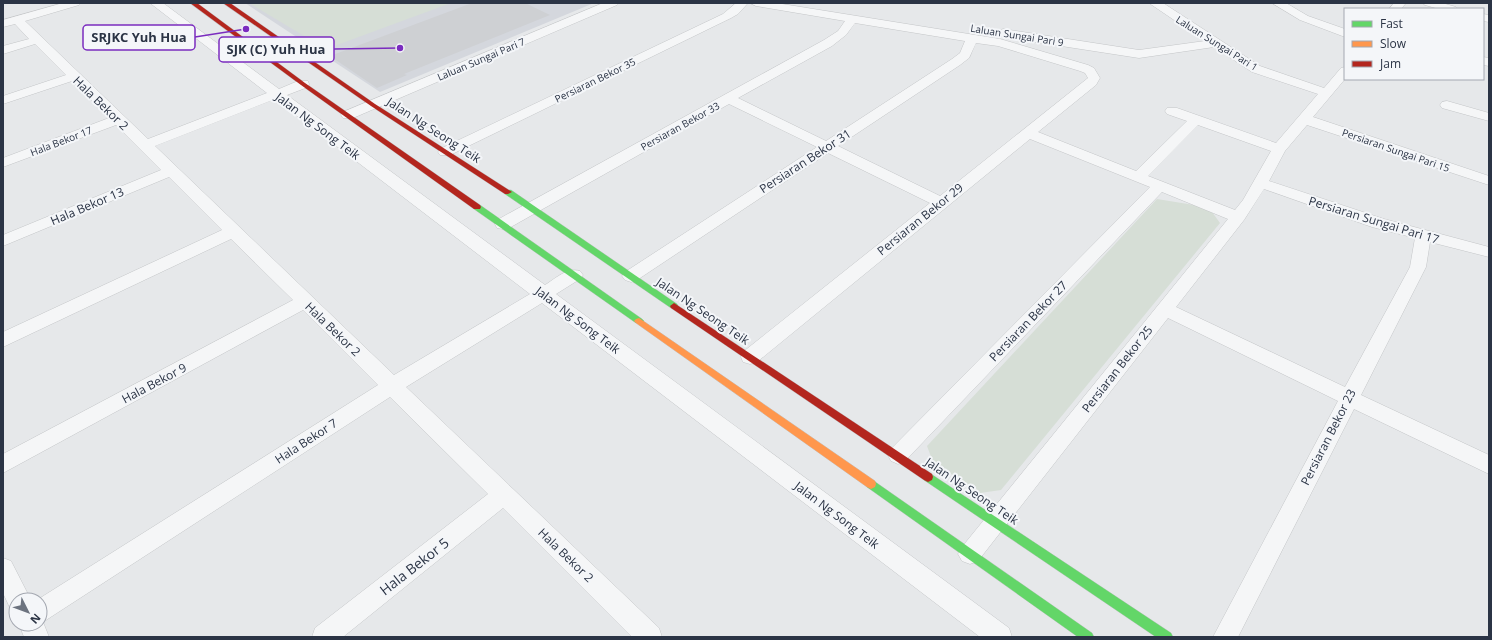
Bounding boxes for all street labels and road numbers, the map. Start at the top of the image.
street label: Laluan Sungai Pari 1 [1173,12,1261,74]
street label: Laluan Sungai Pari 9 [969,21,1065,49]
street label: Laluan Sungai Pari 7 [435,34,527,84]
street label: Persiaran Bekor 35 [552,54,638,106]
street label: Hala Bekor 2 [69,72,133,134]
street label: Jalan Ng Song Teik [271,88,364,164]
street label: Jalan Ng Seong Teik [383,93,485,167]
street label: Persiaran Bekor 33 [638,98,722,154]
street label: Hala Bekor 17 [28,123,94,159]
street label: Persiaran Bekor 31 [756,125,854,197]
street label: Persiaran Sungai Pari 15 [1340,125,1452,175]
street label: Persiaran Bekor 29 [873,179,967,259]
street label: Hala Bekor 13 [48,183,126,229]
street label: Persiaran Sungai Pari 17 [1307,192,1441,248]
street label: Jalan Ng Seong Teik [652,273,753,349]
street label: Persiaran Bekor 27 [985,277,1071,365]
street label: Jalan Ng Song Teik [531,282,624,358]
street label: Hala Bekor 2 [301,298,365,360]
street label: Persiaran Bekor 25 [1078,322,1156,416]
street label: Hala Bekor 9 [119,359,190,407]
street label: Persiaran Bekor 23 [1296,386,1360,488]
street label: Hala Bekor 7 [271,414,341,468]
street label: Jalan Ng Seong Teik [921,453,1022,529]
street label: Jalan Ng Song Teik [790,477,883,553]
street label: Hala Bekor 2 [534,524,598,586]
street label: Hala Bekor 5 [375,533,453,599]

